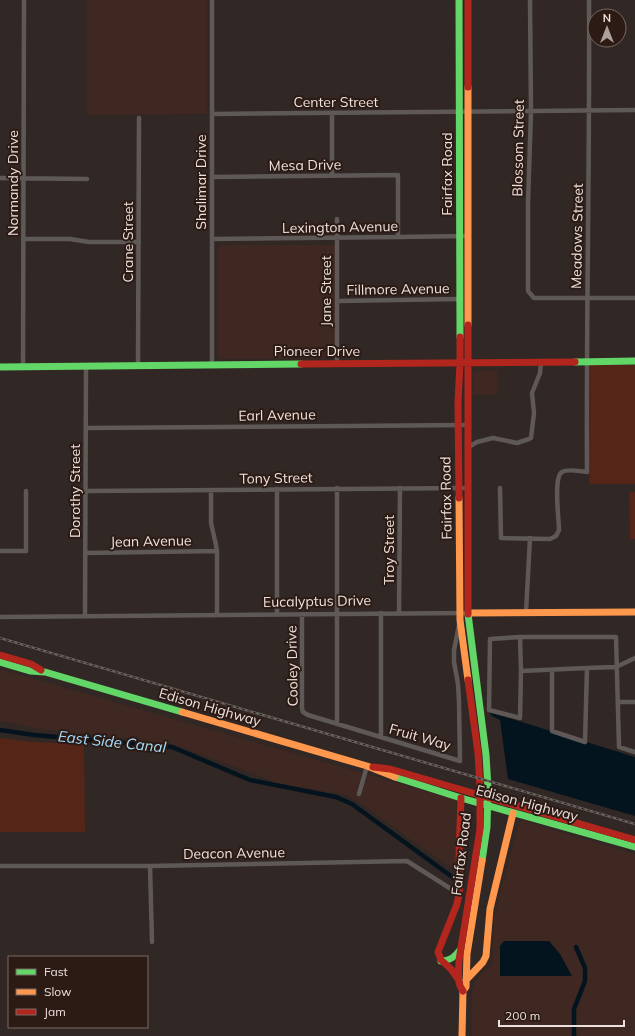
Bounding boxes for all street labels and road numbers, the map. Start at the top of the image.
street label: Center Street [294,93,378,111]
street label: Blossom Street [508,99,528,197]
street label: Normandy Drive [4,130,22,236]
street label: Fairfax Road [438,132,456,216]
street label: Shalimar Drive [192,134,210,230]
street label: Mesa Drive [269,155,341,175]
street label: Meadows Street [567,183,587,289]
street label: Crane Street [119,201,137,283]
street label: Lexington Avenue [282,217,398,237]
street label: Jane Street [317,255,335,327]
street label: Fillmore Avenue [346,279,450,299]
street label: Pioneer Drive [274,342,360,360]
street label: Earl Avenue [238,405,316,425]
street label: Dorothy Street [66,444,84,538]
street label: Fairfax Road [436,456,456,540]
street label: Tony Street [239,468,313,488]
street label: Troy Street [380,515,398,585]
street label: Jean Avenue [110,531,192,551]
street label: Eucalyptus Drive [263,591,371,611]
street label: Cooley Drive [282,625,302,707]
street label: Edison Highway [157,684,264,730]
street label: Fruit Way [387,720,453,755]
street label: Edison Highway [474,781,581,825]
street label: Fairfax Road [447,812,475,896]
street label: Deacon Avenue [183,843,285,863]

